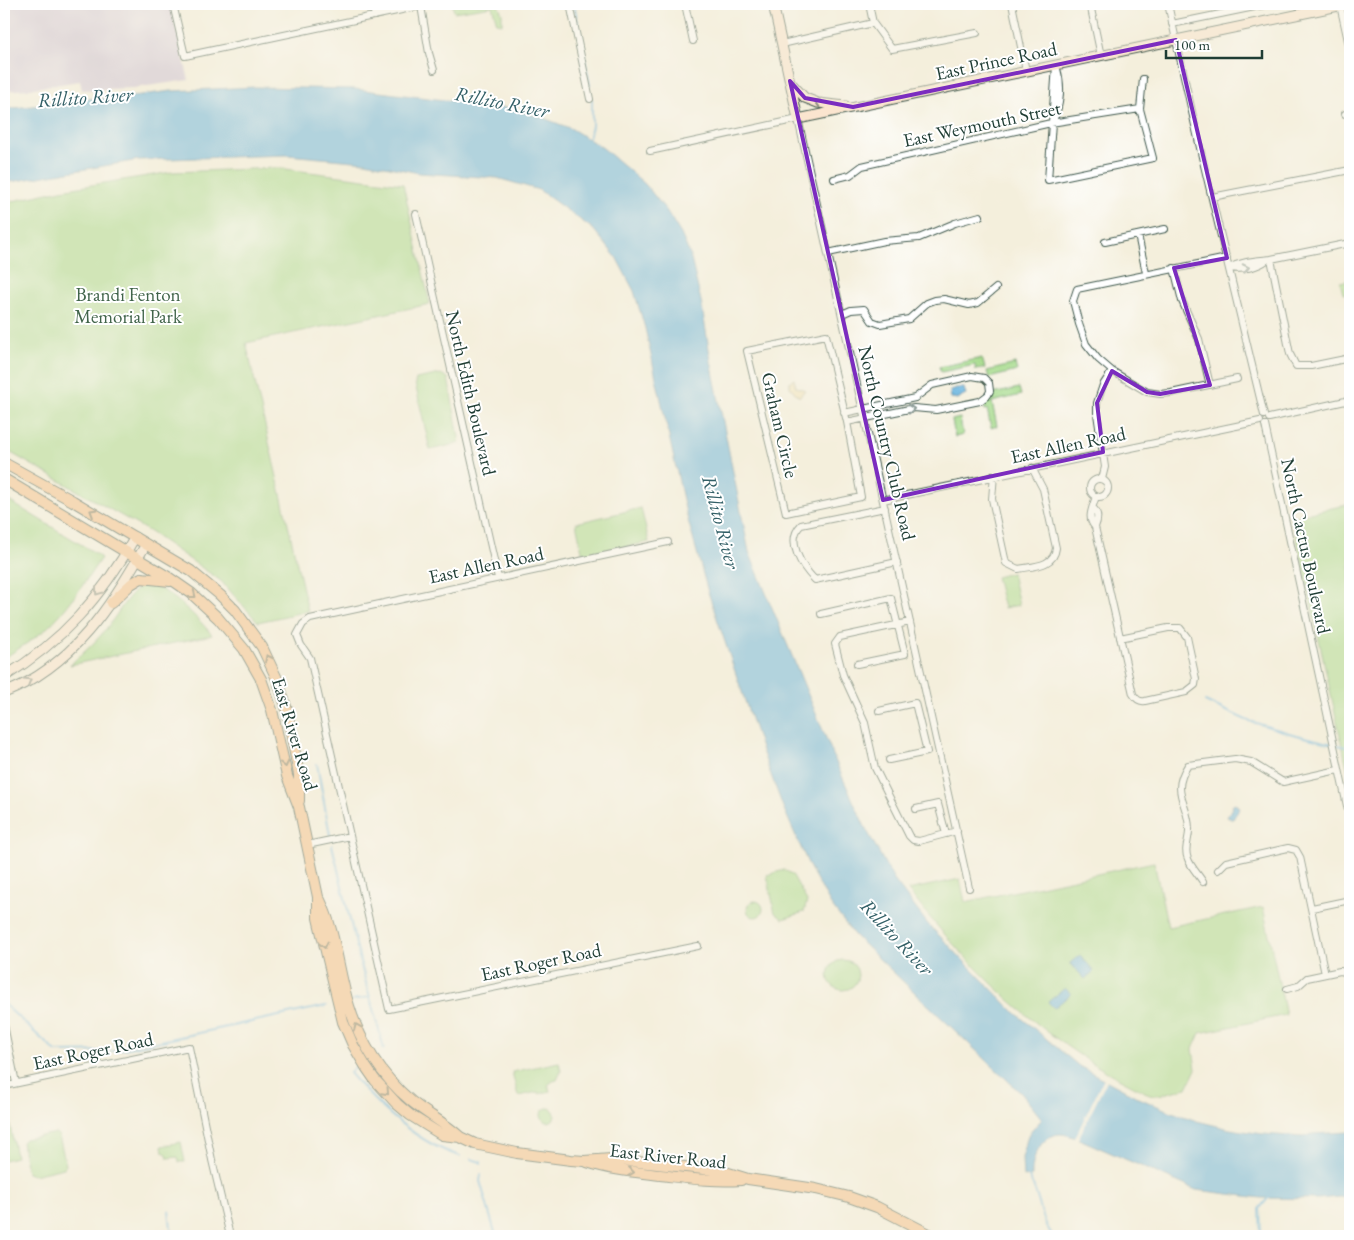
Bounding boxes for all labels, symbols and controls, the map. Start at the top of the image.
scale bar [1166,28,1263,60]
text: 100 m [1174,35,1211,54]
street label: East Prince Road [933,36,1059,86]
water label: Rillito River [452,80,553,124]
water label: Rillito River [36,81,135,113]
street label: East Weymouth Street [901,95,1063,153]
one-way arrow [814,97,822,107]
one-way arrow [1242,263,1251,274]
park label: Brandi Fenton Memorial Park [74,282,183,329]
street label: North Edith Boulevard [440,308,502,478]
street label: North Country Club Road [852,343,922,543]
street label: Graham Circle [756,370,804,480]
one-way arrow [908,404,916,415]
street label: East Allen Road [1008,421,1128,469]
street label: North Cactus Boulevard [1275,456,1337,637]
water label: Rillito River [696,472,746,573]
one-way arrow [89,509,98,519]
street label: East Allen Road [426,541,546,589]
one-way arrow [95,586,104,596]
one-way arrow [187,589,197,598]
one-way arrow [264,654,274,663]
street label: East River Road [266,674,324,794]
one-way arrow [23,678,32,688]
one-way arrow [279,760,289,769]
water label: Rillito River [855,893,940,982]
street label: East Roger Road [479,937,604,987]
one-way arrow [318,941,329,950]
one-way arrow [352,1023,363,1032]
street label: East Roger Road [31,1026,156,1076]
one-way arrow [380,1087,389,1096]
street label: East River Road [608,1137,728,1175]
one-way arrow [627,1166,635,1177]

